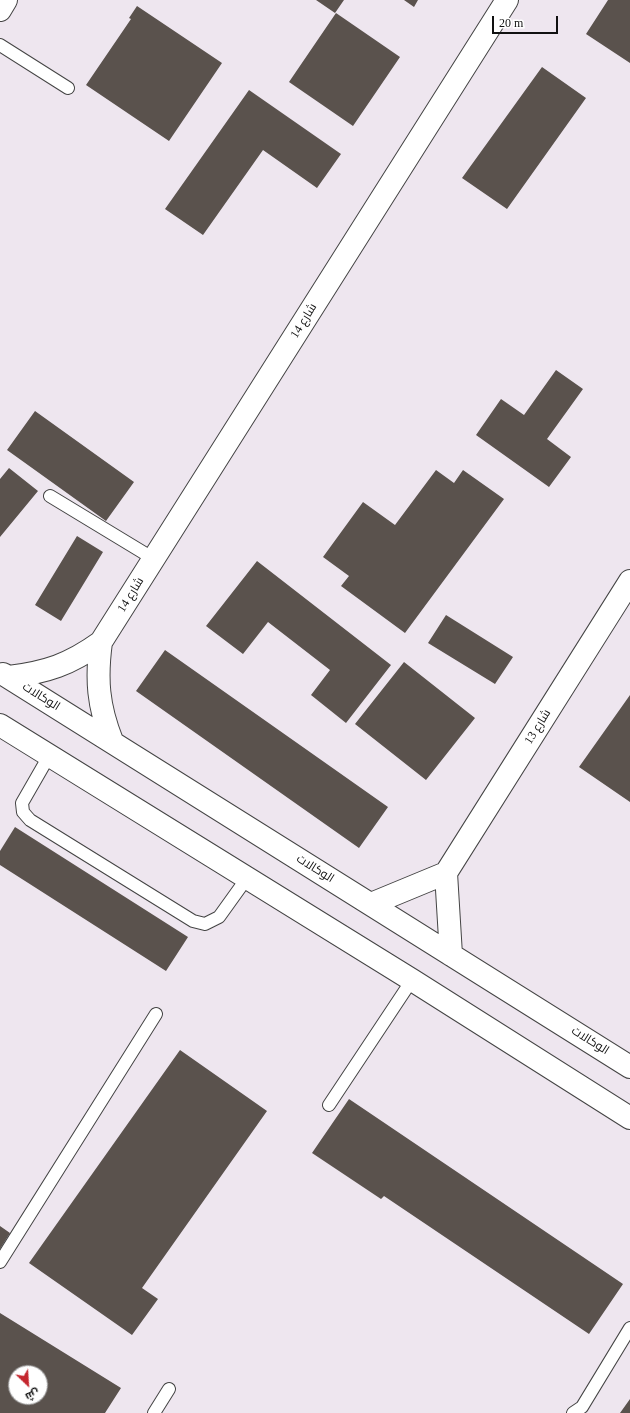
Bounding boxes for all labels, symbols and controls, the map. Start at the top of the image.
scale bar [494,8,560,34]
text: 20 m [499,16,523,30]
street label: شارع 14 [288,301,320,341]
street label: شارع 14 [115,575,147,615]
street label: الوكالات [19,680,63,714]
street label: شارع 13 [522,707,554,747]
street label: الوكالات [293,852,337,886]
street label: الوكالات [568,1024,612,1058]
north arrow [8,1365,48,1405]
text: ش [24,1387,42,1403]

